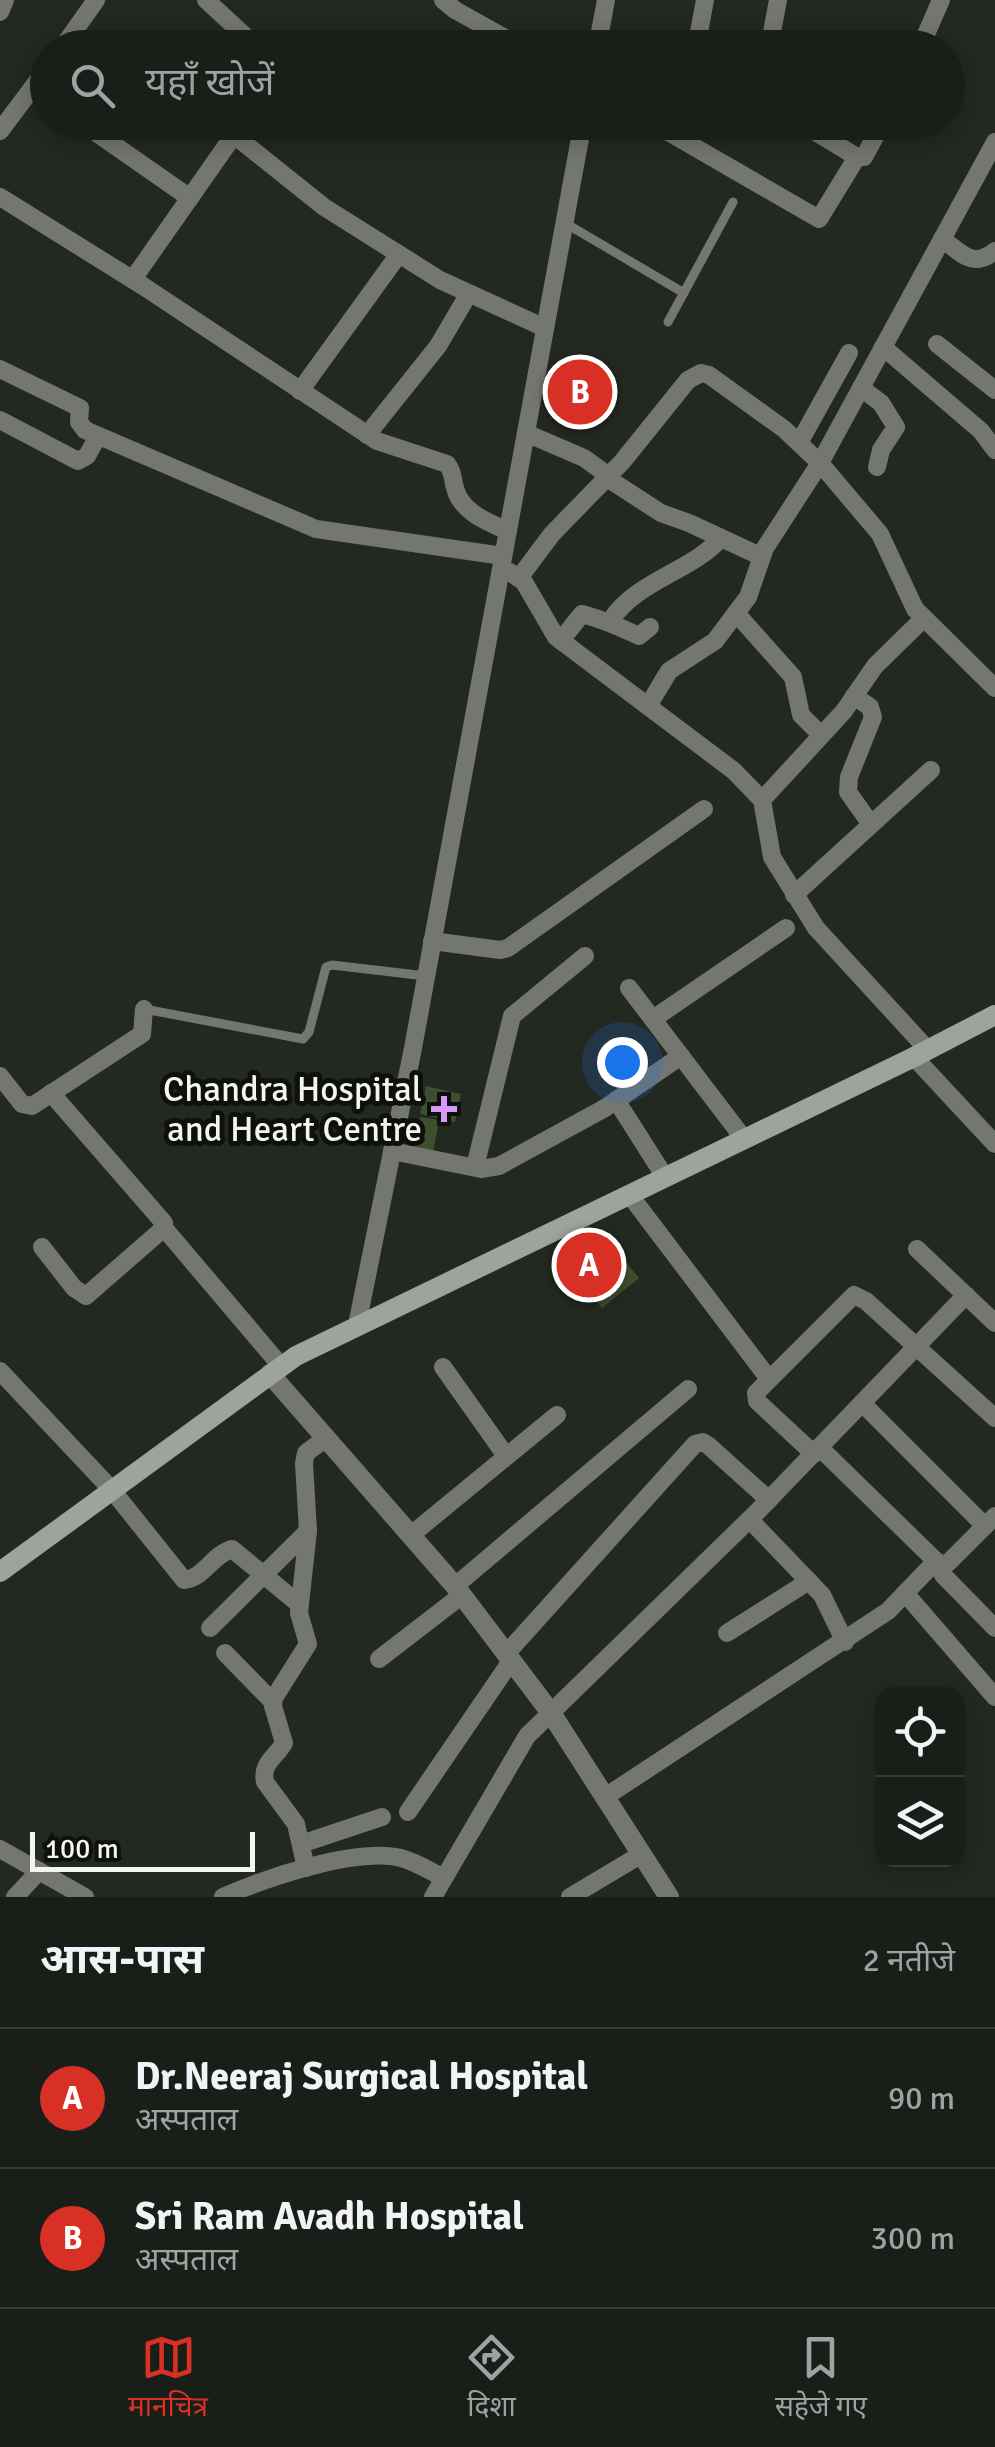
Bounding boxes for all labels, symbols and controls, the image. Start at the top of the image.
search box [30,30,965,140]
icon: search [65,58,120,113]
text: यहाँ खोजें [145,59,275,106]
pin: B [548,354,612,430]
your location [597,1037,648,1088]
place label: Chandra Hospital and Heart Centre [163,1068,422,1151]
marker: Chandra Hospital and Heart Centre [431,1096,457,1122]
pin: A [556,1228,622,1302]
map controls [875,1687,965,1867]
button: locate [875,1687,965,1777]
button: layers [875,1777,965,1867]
scale bar [30,1827,255,1872]
text: 100 m [45,1832,119,1866]
text: आस-पास [40,1934,204,1985]
text: 2 नतीजे [863,1941,955,1980]
text: Dr.Neeraj Surgical Hospital [135,2053,588,2100]
text: A [62,2079,83,2118]
text: 90 m [888,2079,955,2118]
text: अस्पताल [135,2100,238,2139]
text: Sri Ram Avadh Hospital [135,2193,524,2240]
text: B [63,2219,82,2258]
text: 300 m [871,2219,955,2258]
text: अस्पताल [135,2240,238,2279]
tab: मानचित्र [128,2330,208,2427]
tab: दिशा [464,2330,519,2427]
tab: सहेजे गए [775,2330,867,2427]

